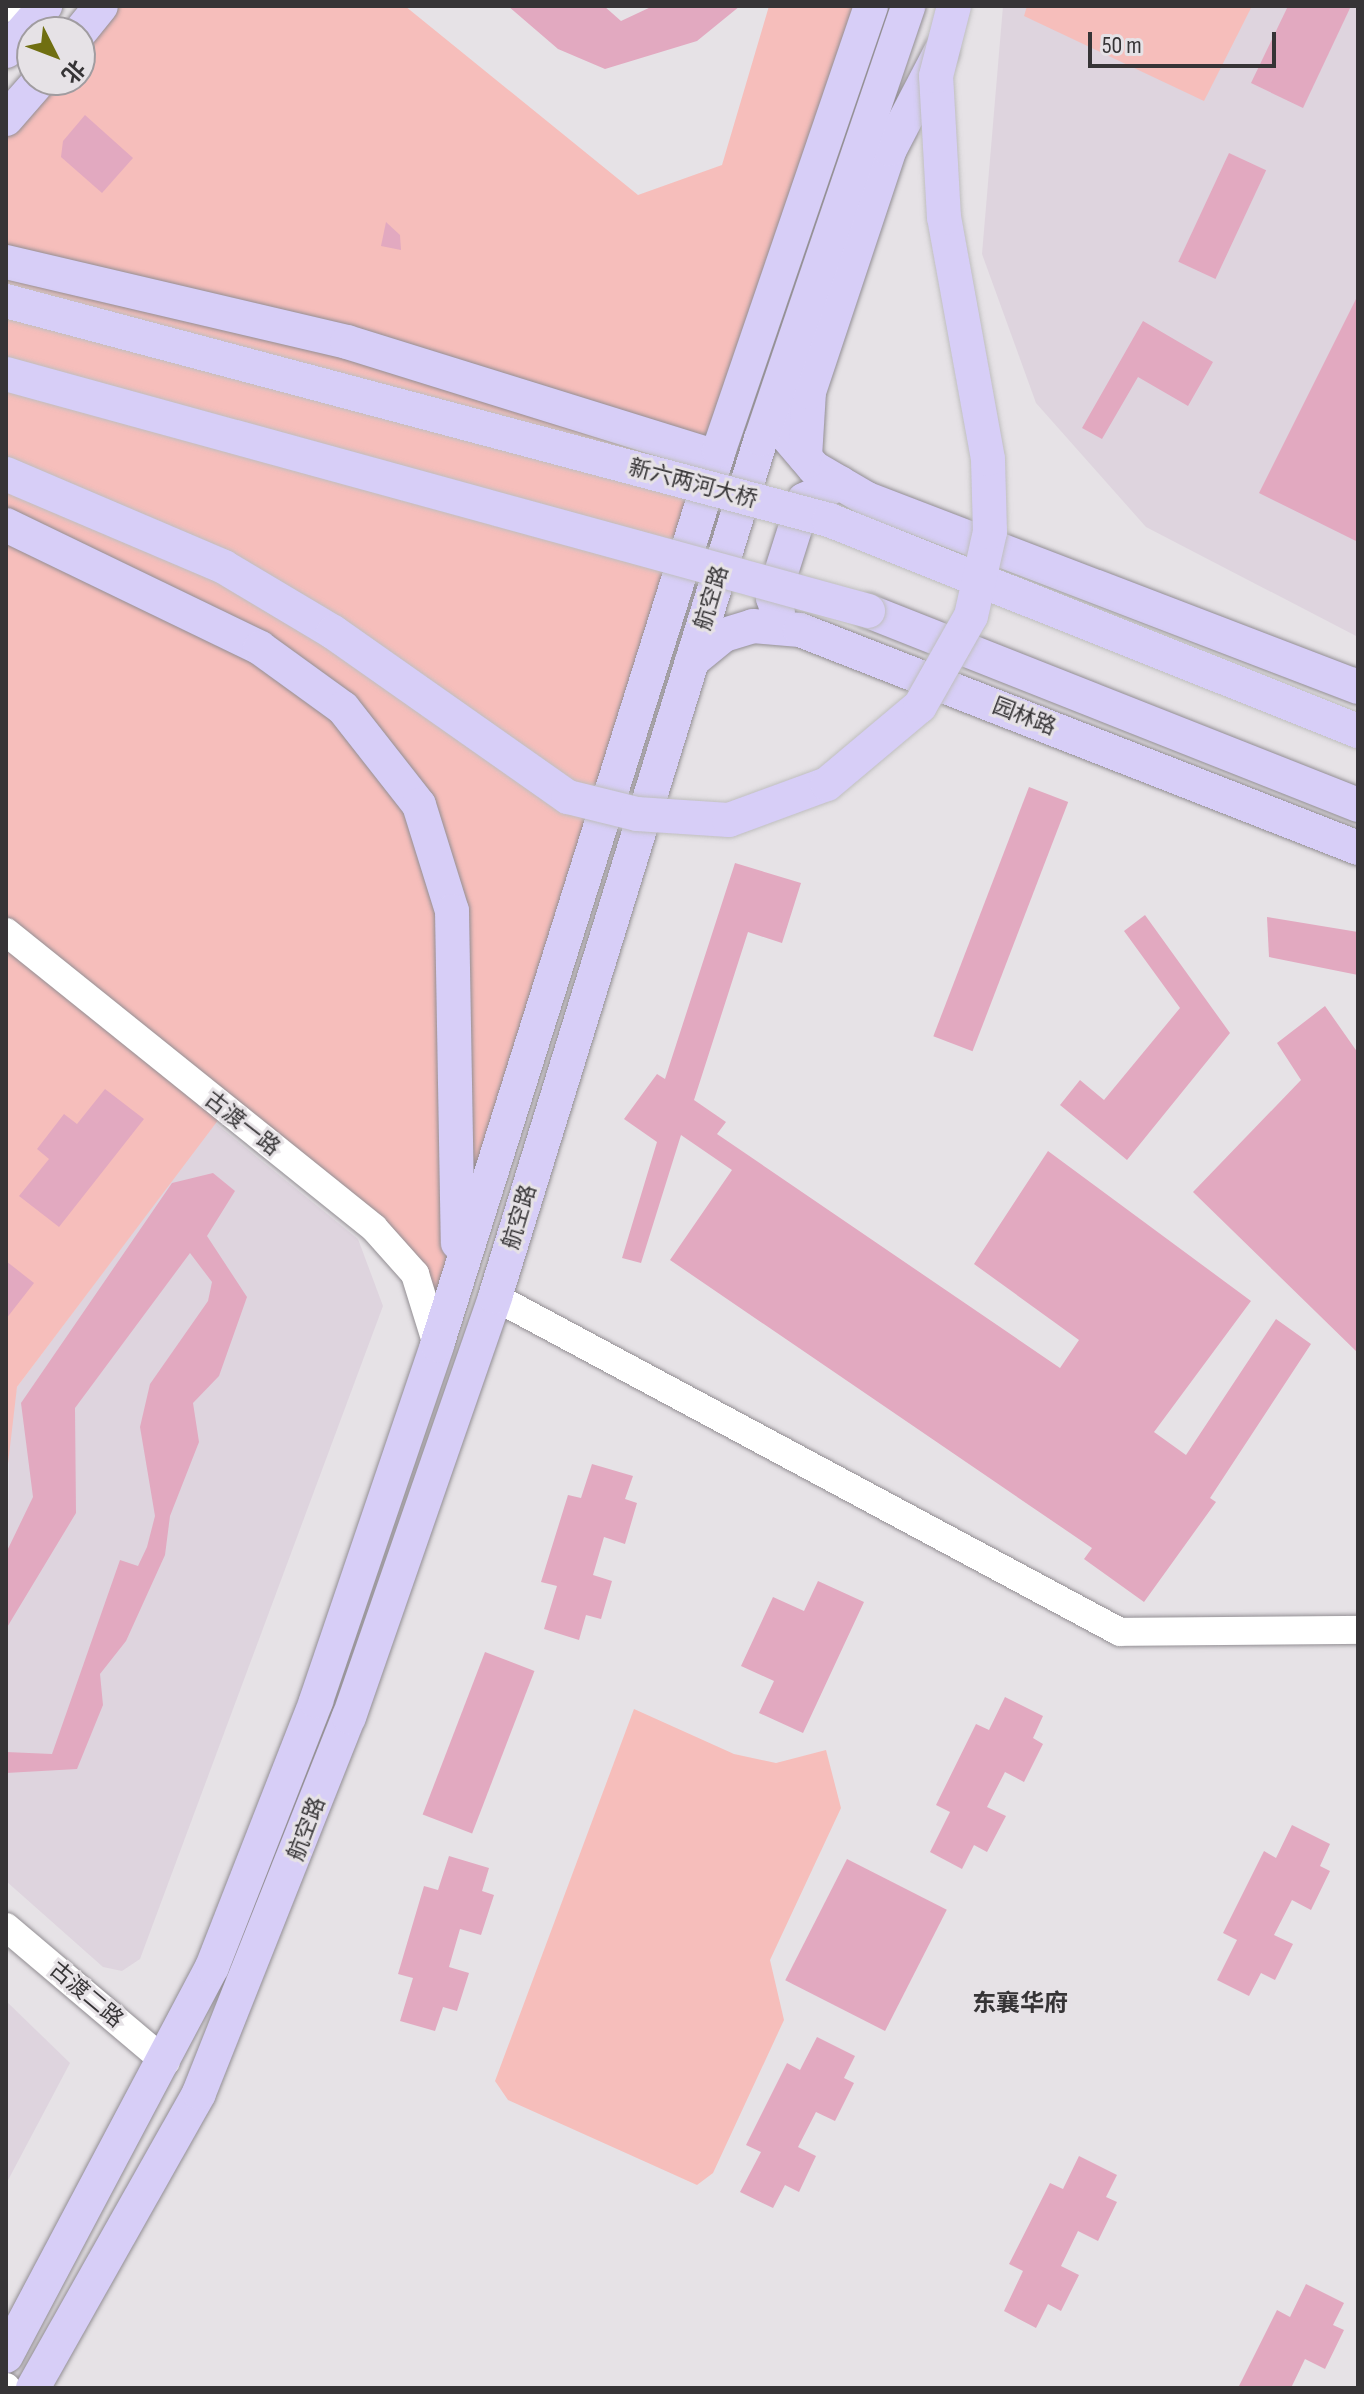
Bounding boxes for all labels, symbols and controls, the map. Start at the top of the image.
north arrow [16,16,96,96]
scale bar [1092,16,1280,66]
text: 50 m [1102,31,1142,60]
text: 北 [55,54,90,88]
street label: 新六两河大桥 [626,454,760,514]
street label: 航空路 [690,563,734,633]
street label: 园林路 [988,693,1060,741]
street label: 古渡一路 [199,1087,285,1161]
street label: 航空路 [498,1182,542,1252]
street label: 航空路 [283,1793,331,1865]
street label: 古渡二路 [44,1957,128,2033]
district label: 东襄华府 [972,1990,1068,2018]

